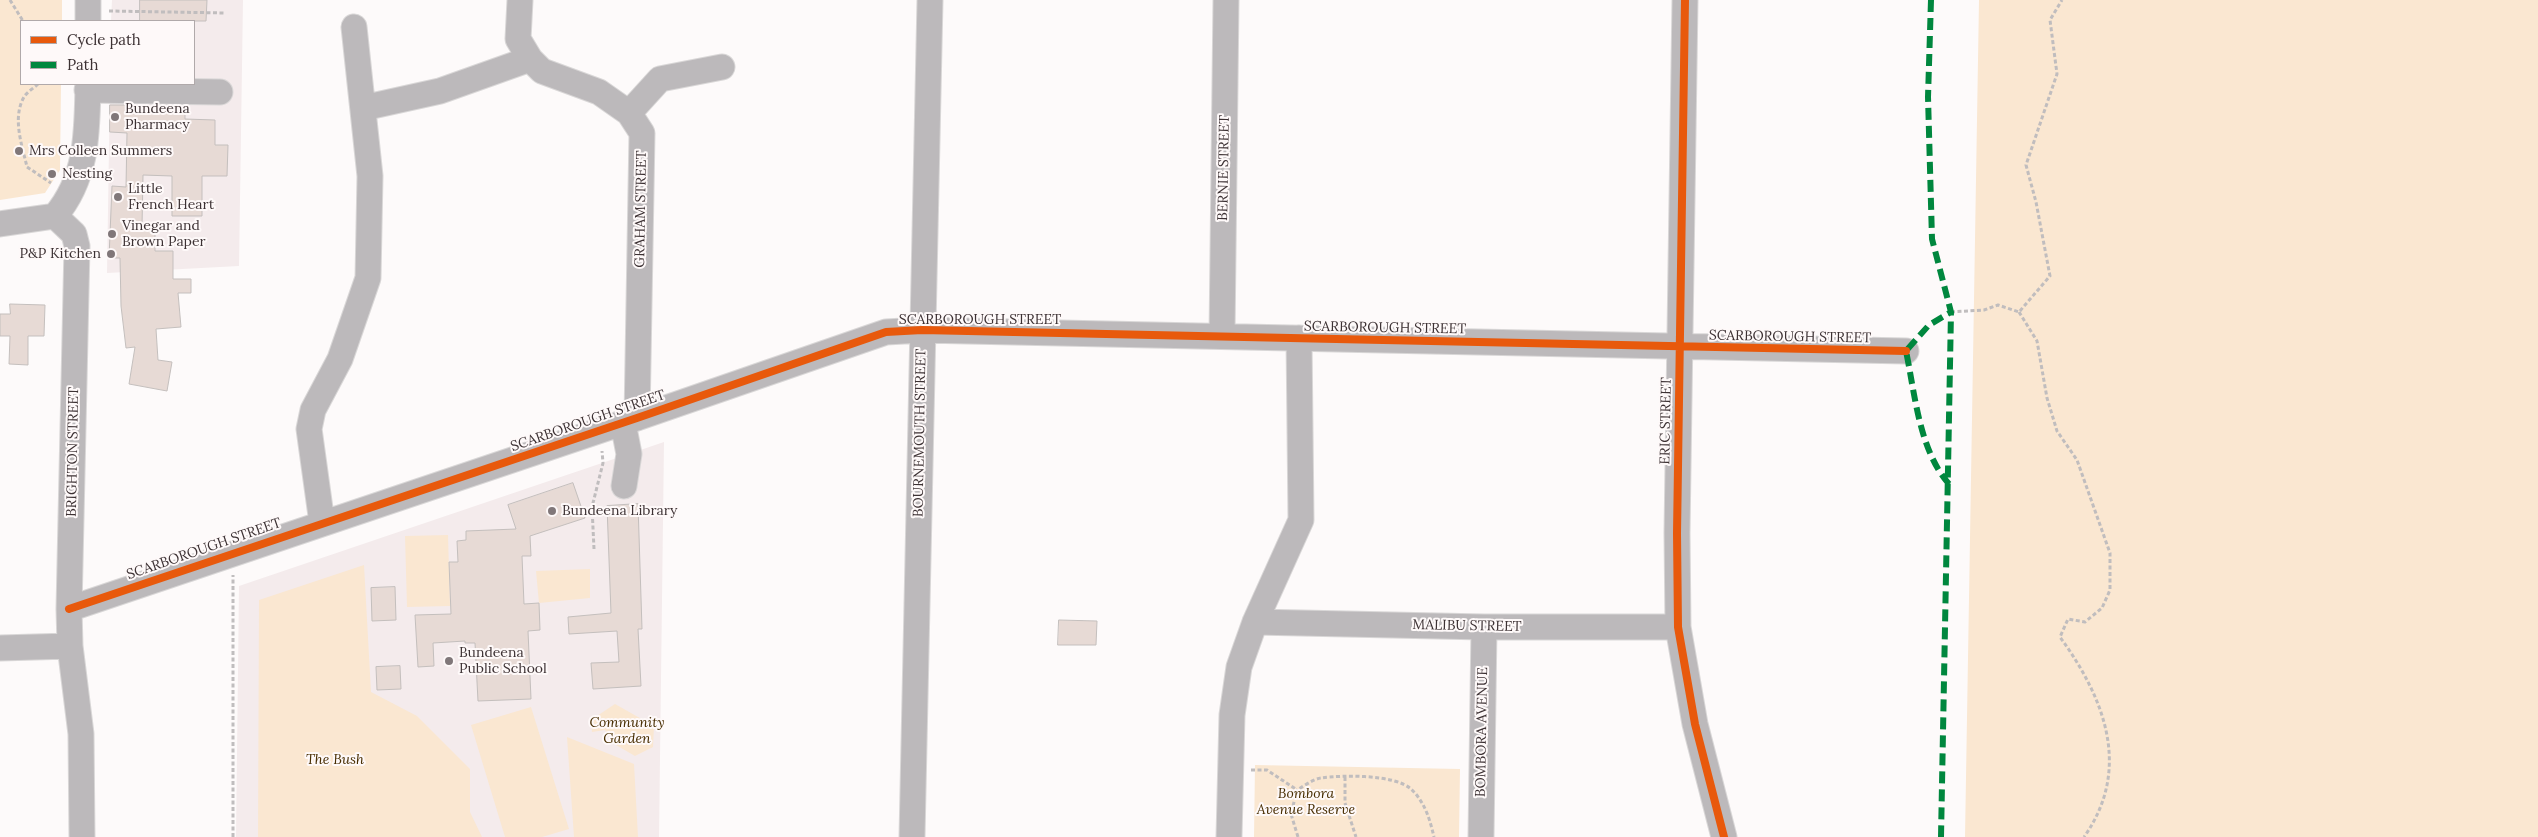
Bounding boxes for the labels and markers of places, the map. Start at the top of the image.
place label: Bundeena Pharmacy [125,101,190,134]
marker: Bundeena Pharmacy [109,111,121,123]
place label: Mrs Colleen Summers [29,143,172,159]
marker: Mrs Colleen Summers [13,145,25,157]
place label: Nesting [62,166,112,182]
marker: Nesting [46,168,58,180]
place label: Little French Heart [128,181,214,213]
marker: Little French Heart [112,191,124,203]
place label: Vinegar and Brown Paper [122,218,206,250]
marker: Vinegar and Brown Paper [106,228,118,240]
place label: P&P Kitchen [20,246,101,262]
marker: P&P Kitchen [105,248,117,260]
place label: Bundeena Library [562,503,677,519]
marker: Bundeena Library [546,505,558,517]
place label: Bundeena Public School [459,645,547,678]
marker: Bundeena Public School [443,655,455,667]

